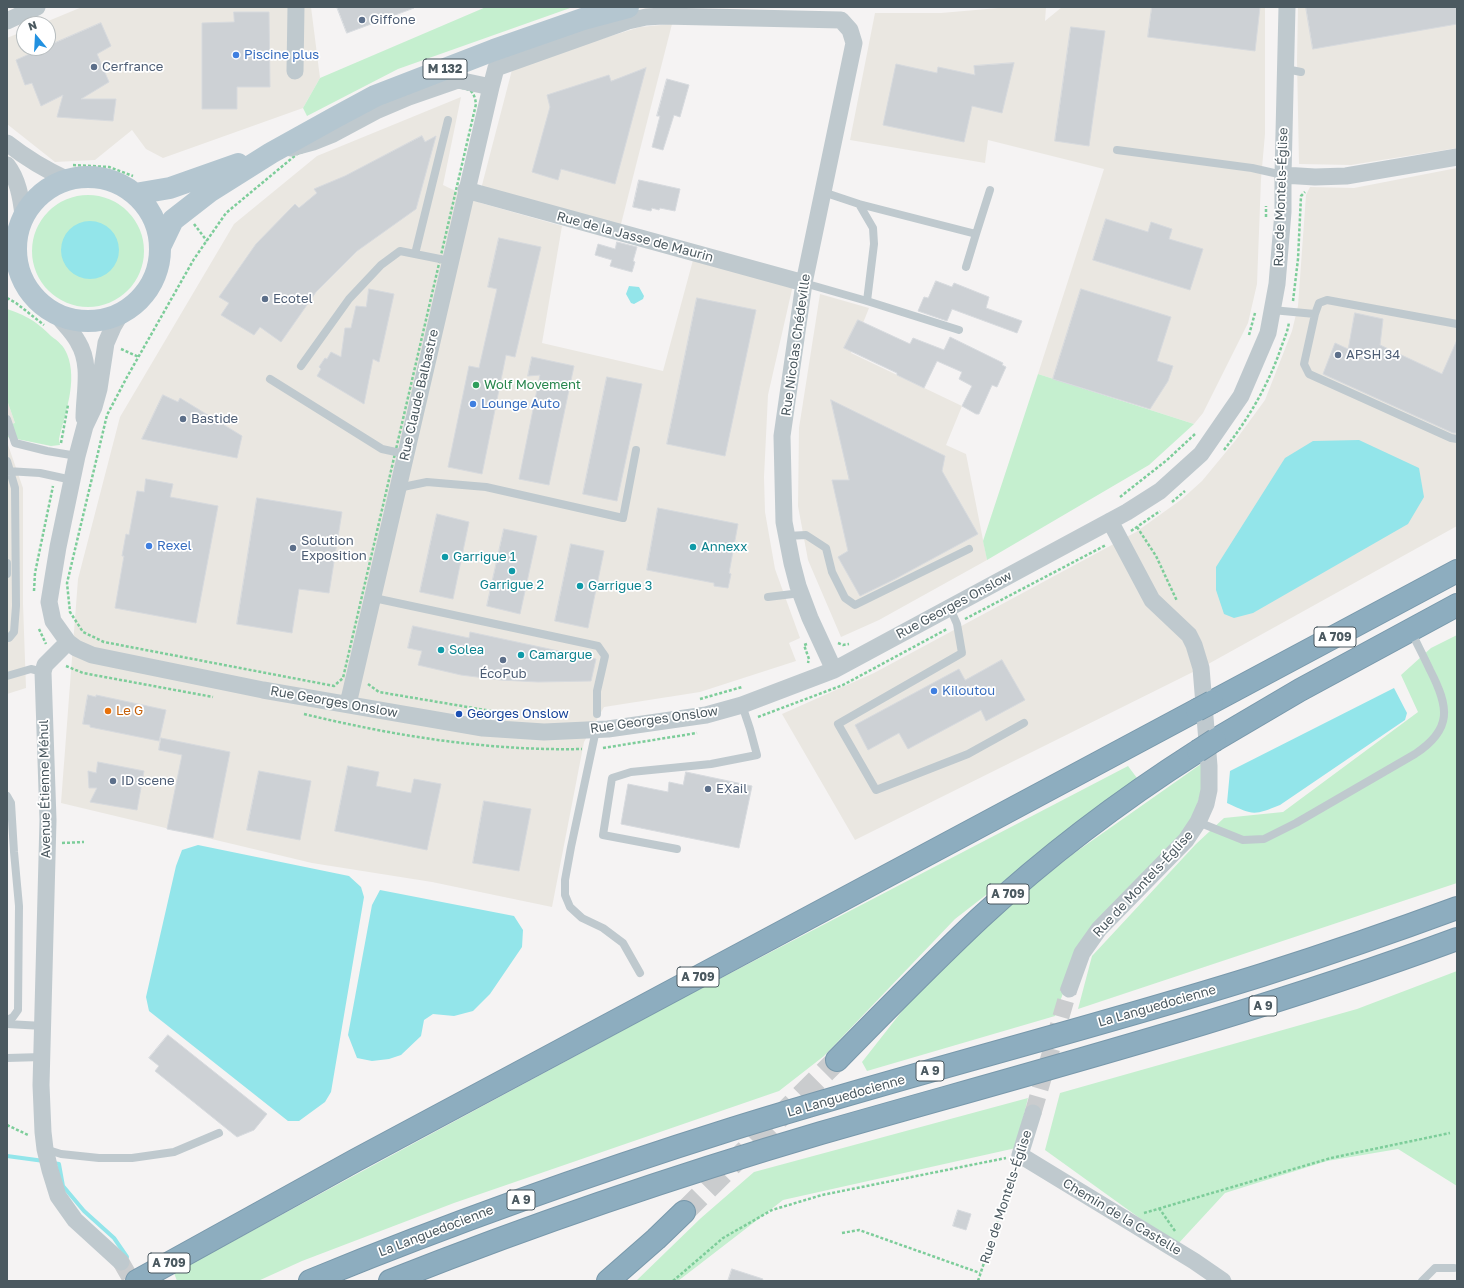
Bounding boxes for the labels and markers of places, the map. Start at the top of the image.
place label: Giffone [370,12,415,28]
marker: Giffone [357,15,367,25]
place label: Piscine plus [244,47,319,63]
marker: Piscine plus [231,50,241,60]
place label: Cerfrance [102,59,163,75]
marker: Cerfrance [89,62,99,72]
place label: Ecotel [273,291,313,307]
marker: Ecotel [260,294,270,304]
place label: APSH 34 [1346,347,1400,363]
marker: APSH 34 [1333,350,1343,360]
place label: Wolf Movement [484,377,581,393]
marker: Wolf Movement [471,380,481,390]
place label: Lounge Auto [481,396,560,412]
marker: Lounge Auto [468,399,478,409]
place label: Bastide [191,411,238,427]
marker: Bastide [178,414,188,424]
place label: Solution Exposition [301,533,367,564]
place label: Rexel [157,538,192,554]
place label: Annexx [701,539,747,555]
marker: Rexel [144,541,154,551]
marker: Annexx [688,542,698,552]
marker: Solution Exposition [288,543,298,553]
place label: Garrigue 1 [453,549,516,565]
marker: Garrigue 1 [440,552,450,562]
marker: Garrigue 2 [507,566,517,576]
place label: Garrigue 2 [480,577,544,593]
place label: Garrigue 3 [588,578,652,594]
marker: Garrigue 3 [575,581,585,591]
place label: Solea [449,642,484,658]
marker: Solea [436,645,446,655]
place label: Camargue [529,647,592,663]
marker: Camargue [516,650,526,660]
marker: ÉcoPub [498,655,508,665]
place label: ÉcoPub [479,666,527,682]
place label: Kiloutou [942,683,995,699]
marker: Kiloutou [929,686,939,696]
place label: Le G [116,703,143,719]
marker: Le G [103,706,113,716]
place label: Georges Onslow [467,706,569,722]
marker: Georges Onslow [454,709,464,719]
place label: ID scene [121,773,174,789]
marker: ID scene [108,776,118,786]
place label: EXail [716,781,747,797]
marker: EXail [703,784,713,794]

